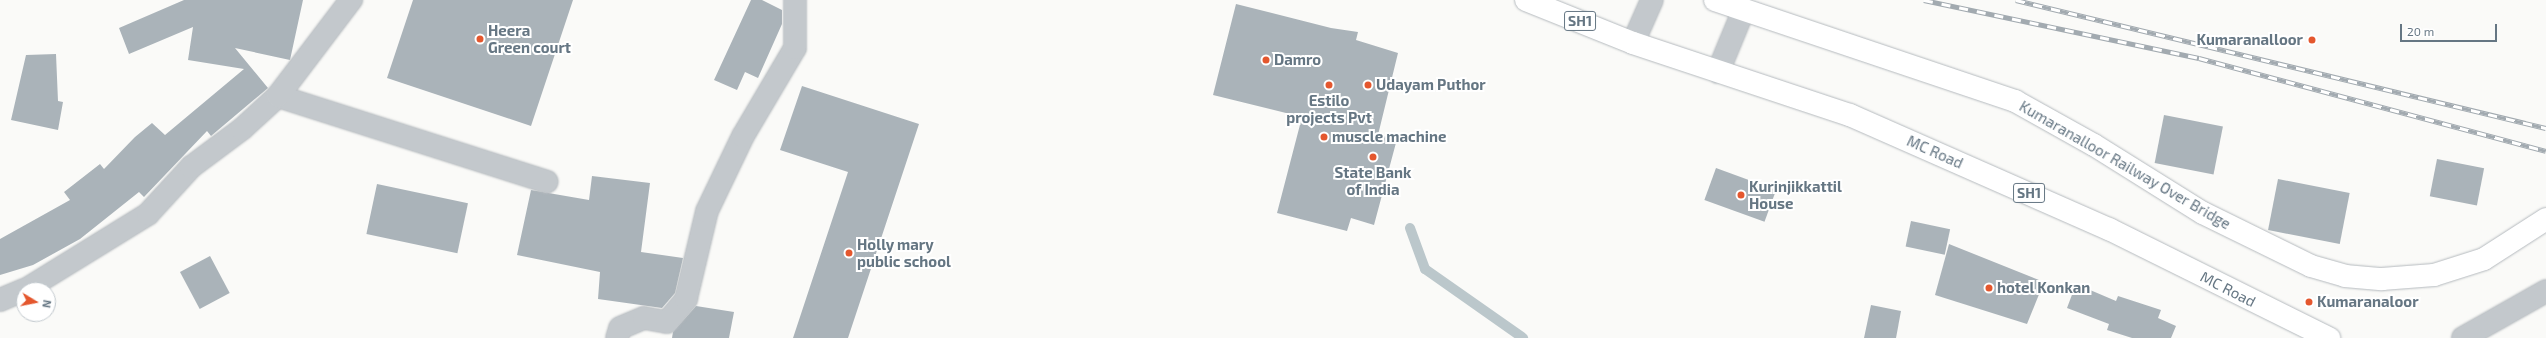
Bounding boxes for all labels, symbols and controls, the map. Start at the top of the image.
road number: SH1 [1564,9,1596,33]
scale bar [2402,16,2499,42]
place label: Heera Green court [488,21,571,56]
text: 20 m [2407,24,2434,38]
place label: Kumaranalloor [2196,31,2303,49]
marker: Heera Green court [475,34,485,44]
marker: Kumaranalloor [2306,34,2318,46]
place label: Damro [1274,51,1321,69]
marker: Damro [1261,55,1271,65]
place label: Udayam Puthor [1376,76,1486,94]
marker: Estilo projects Pvt [1324,80,1334,90]
marker: Udayam Puthor [1363,80,1373,90]
place label: Estilo projects Pvt [1286,91,1372,126]
street label: Kumaranalloor Railway Over Bridge [2016,97,2234,233]
place label: muscle machine [1332,128,1446,146]
marker: muscle machine [1319,132,1329,142]
street label: MC Road [1904,132,1966,172]
marker: State Bank of India [1368,152,1378,162]
place label: State Bank of India [1335,163,1411,198]
place label: Kurinjikkattil House [1749,177,1842,212]
road number: SH1 [2013,181,2045,205]
marker: Kurinjikkattil House [1736,190,1746,200]
place label: Holly mary public school [857,235,951,270]
marker: Holly mary public school [844,248,854,258]
street label: MC Road [2197,267,2259,311]
place label: hotel Konkan [1997,279,2091,297]
north arrow [16,282,56,322]
marker: hotel Konkan [1984,283,1994,293]
place label: Kumaranaloor [2317,293,2419,311]
marker: Kumaranaloor [2304,297,2314,307]
text: N [40,299,54,309]

